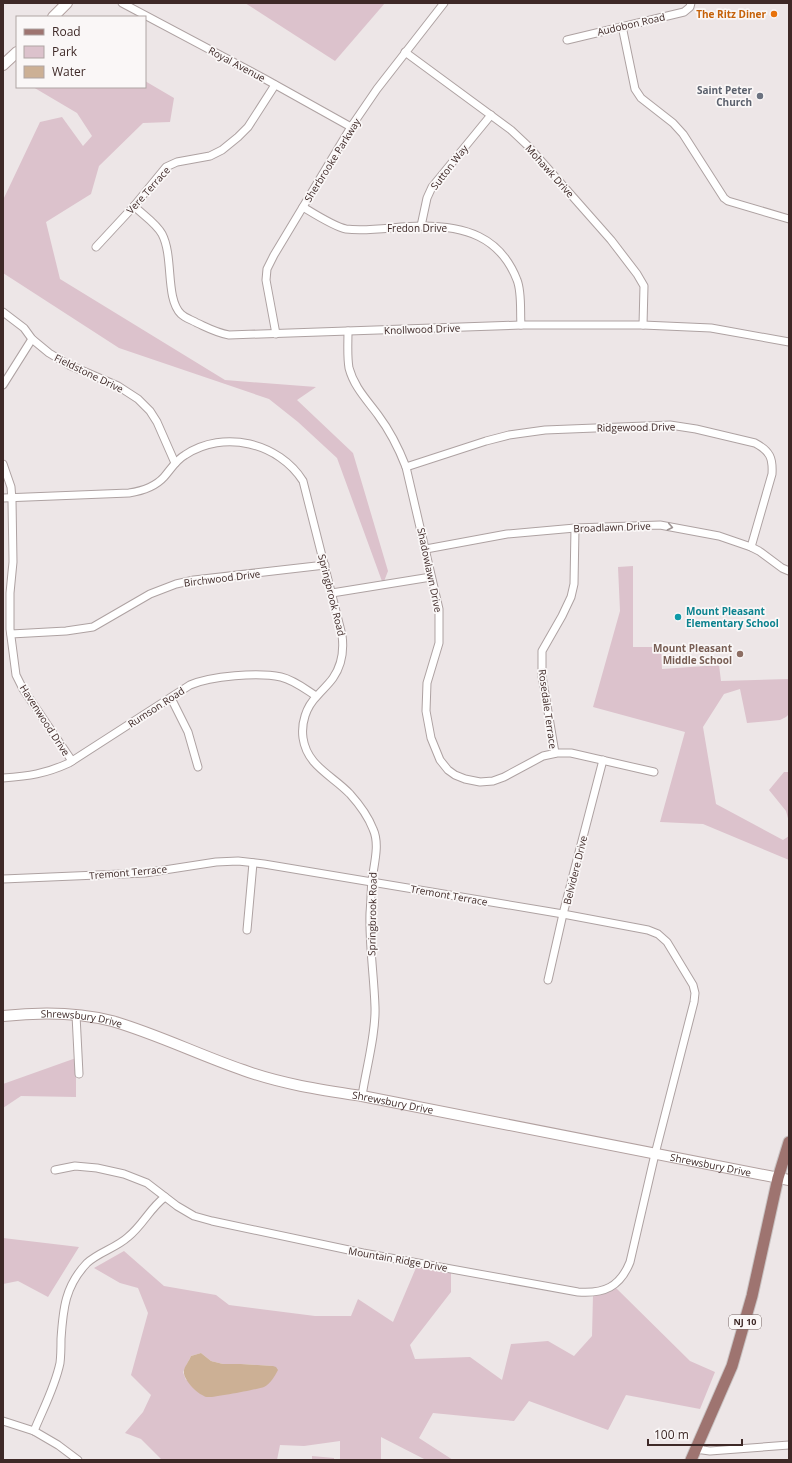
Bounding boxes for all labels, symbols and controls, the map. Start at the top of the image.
place label: The Ritz Diner [696,7,766,21]
street label: Audobon Road [596,9,666,39]
marker: The Ritz Diner [769,9,779,19]
legend [16,16,146,88]
text: Road [52,23,81,40]
text: Park [52,43,78,60]
street label: Royal Avenue [206,43,268,85]
text: Water [52,63,86,80]
place label: Saint Peter Church [697,83,752,109]
marker: Saint Peter Church [755,91,765,101]
street label: Sherbrooke Parkway [301,115,364,205]
street label: Sutton Way [427,141,472,192]
street label: Mohawk Drive [522,142,578,201]
street label: Vere Terrace [123,163,173,217]
street label: Fredon Drive [387,221,447,235]
street label: Knollwood Drive [384,321,461,337]
street label: Fieldstone Drive [52,350,126,396]
street label: Ridgewood Drive [596,419,676,435]
street label: Broadlawn Drive [573,519,651,535]
one-way arrow [666,522,673,530]
street label: Shadowlawn Drive [414,526,446,614]
street label: Springbrook Road [315,553,349,637]
street label: Birchwood Drive [183,566,261,590]
place label: Mount Pleasant Elementary School [686,604,779,630]
marker: Mount Pleasant Elementary School [673,612,683,622]
place label: Mount Pleasant Middle School [653,641,733,667]
marker: Mount Pleasant Middle School [735,649,745,659]
street label: Rosedale Terrace [535,668,561,750]
street label: Havenwood Drive [17,682,74,759]
street label: Rumson Road [125,683,187,731]
street label: Belvidere Drive [560,834,590,906]
street label: Tremont Terrace [89,862,168,882]
street label: Springbrook Road [364,872,380,956]
street label: Tremont Terrace [409,881,489,909]
street label: Shrewsbury Drive [41,1006,124,1031]
street label: Shrewsbury Drive [351,1088,435,1117]
street label: Shrewsbury Drive [669,1150,753,1179]
street label: Mountain Ridge Drive [347,1243,449,1275]
road number: NJ 10 [729,1315,761,1329]
scale bar [648,1421,742,1447]
text: 100 m [654,1426,689,1443]

